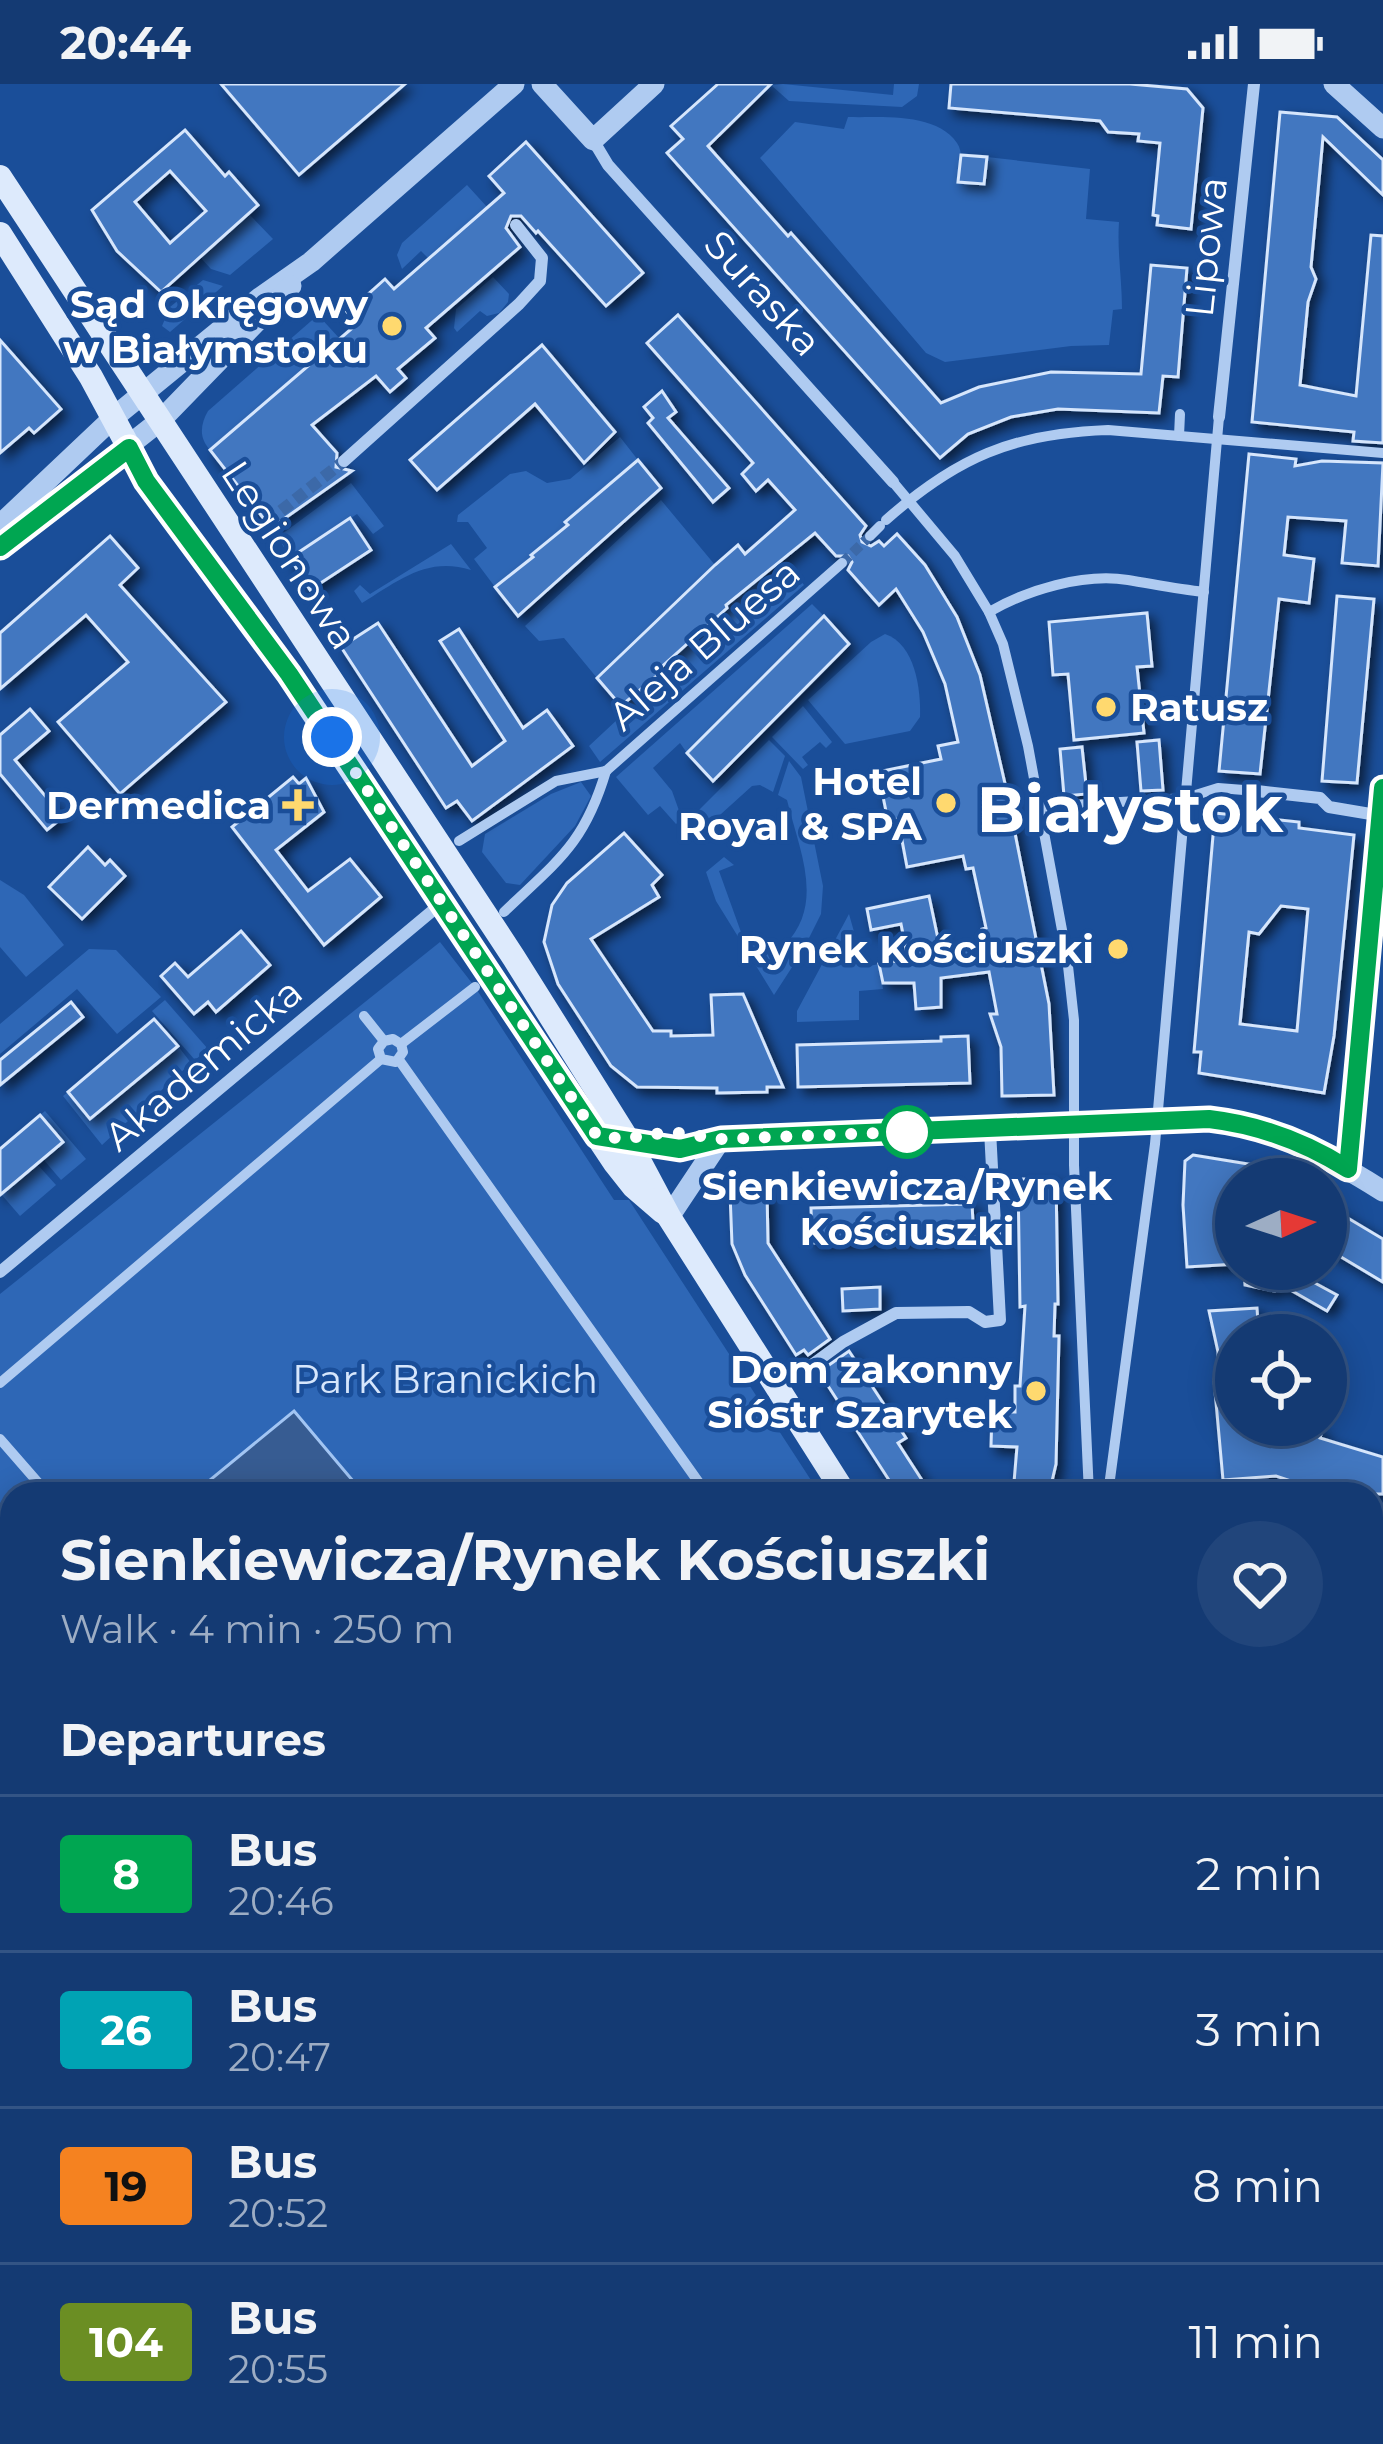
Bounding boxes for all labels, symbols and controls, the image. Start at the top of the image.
text: 20:44 [60,15,191,70]
street label: Lipowa [1175,175,1237,319]
street label: Suraska [694,220,832,366]
place label: Sąd Okręgowy w Białymstoku [63,280,369,373]
marker: Sąd Okręgowy w Białymstoku [379,313,405,339]
street label: Legionowa [211,452,369,658]
street label: Aleja Bluesa [599,548,809,740]
place label: Ratusz [1130,683,1268,731]
marker: Ratusz [1093,694,1119,720]
your location [302,707,362,767]
place label: Hotel Royal & SPA [678,757,923,850]
district label: Białystok [977,771,1284,848]
place label: Dermedica [46,781,271,829]
marker: Dermedica [282,789,314,821]
marker: Hotel Royal & SPA [933,790,959,816]
place label: Rynek Kościuszki [739,925,1094,973]
marker: Rynek Kościuszki [1105,936,1131,962]
street label: Akademicka [94,967,312,1161]
marker: Sienkiewicza/Rynek Kościuszki [882,1107,932,1157]
north arrow [1215,1158,1347,1290]
map controls [1215,1158,1347,1446]
place label: Sienkiewicza/Rynek Kościuszki [702,1162,1113,1255]
button: locate [1215,1314,1347,1446]
place label: Dom zakonny Sióstr Szarytek [707,1345,1013,1438]
park label: Park Branickich [292,1355,598,1403]
marker: Dom zakonny Sióstr Szarytek [1023,1378,1049,1404]
button: heart [1197,1521,1323,1647]
text: Sienkiewicza/Rynek Kościuszki [60,1525,990,1594]
text: Walk · 4 min · 250 m [60,1605,454,1653]
text: Departures [60,1712,326,1767]
text: Bus [228,1822,317,1877]
text: 2 min [1195,1846,1323,1901]
text: 8 [112,1848,140,1900]
text: 20:46 [228,1877,334,1925]
text: Bus [228,1978,317,2033]
text: 3 min [1196,2002,1323,2057]
text: 26 [100,2004,152,2056]
text: 20:47 [228,2033,331,2081]
text: Bus [228,2134,317,2189]
text: 8 min [1192,2158,1323,2213]
text: 19 [104,2160,148,2212]
text: 20:52 [228,2189,328,2237]
text: Bus [228,2290,317,2345]
text: 11 min [1188,2314,1323,2369]
text: 104 [89,2316,163,2368]
text: 20:55 [228,2345,328,2393]

